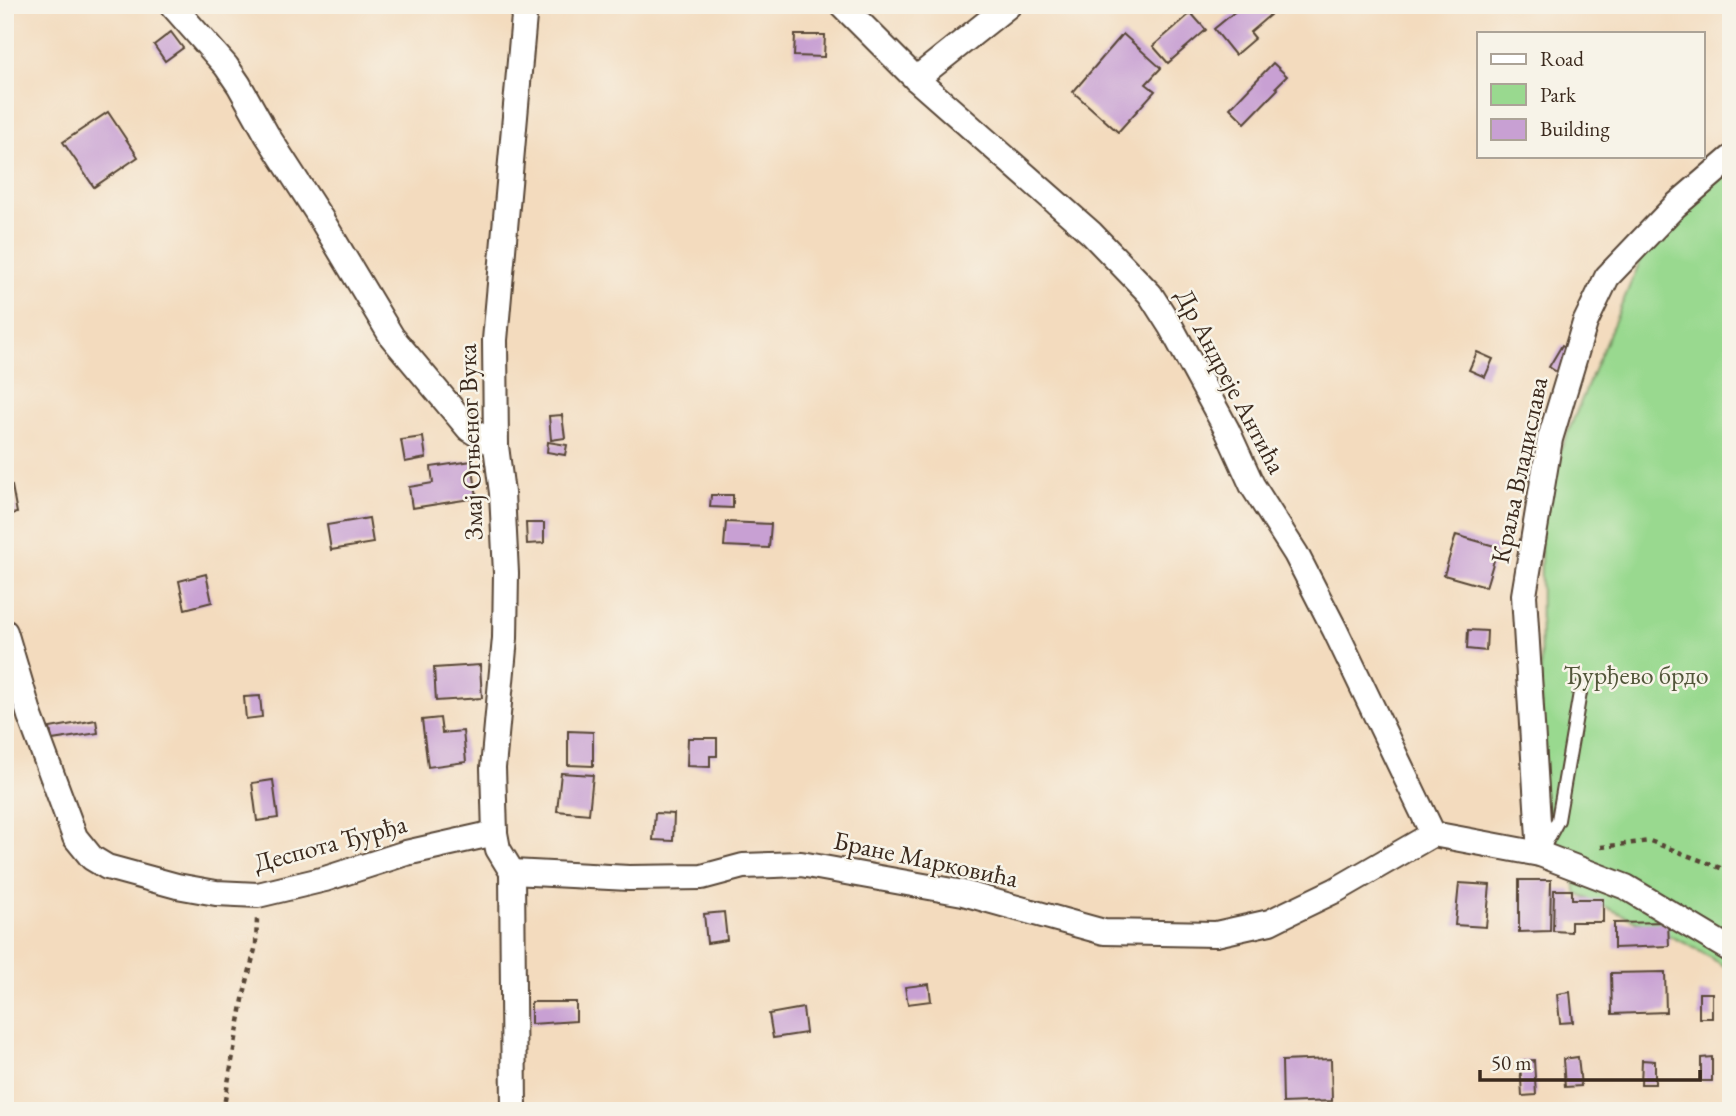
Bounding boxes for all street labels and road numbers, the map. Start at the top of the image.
street label: Др Андреје Антића [1168,282,1294,480]
street label: Змај Огњеног Вука [450,343,490,541]
street label: Краља Владислава [1483,373,1555,566]
street label: Деспота Ђурђа [250,806,411,880]
street label: Бране Марковића [831,823,1022,895]

